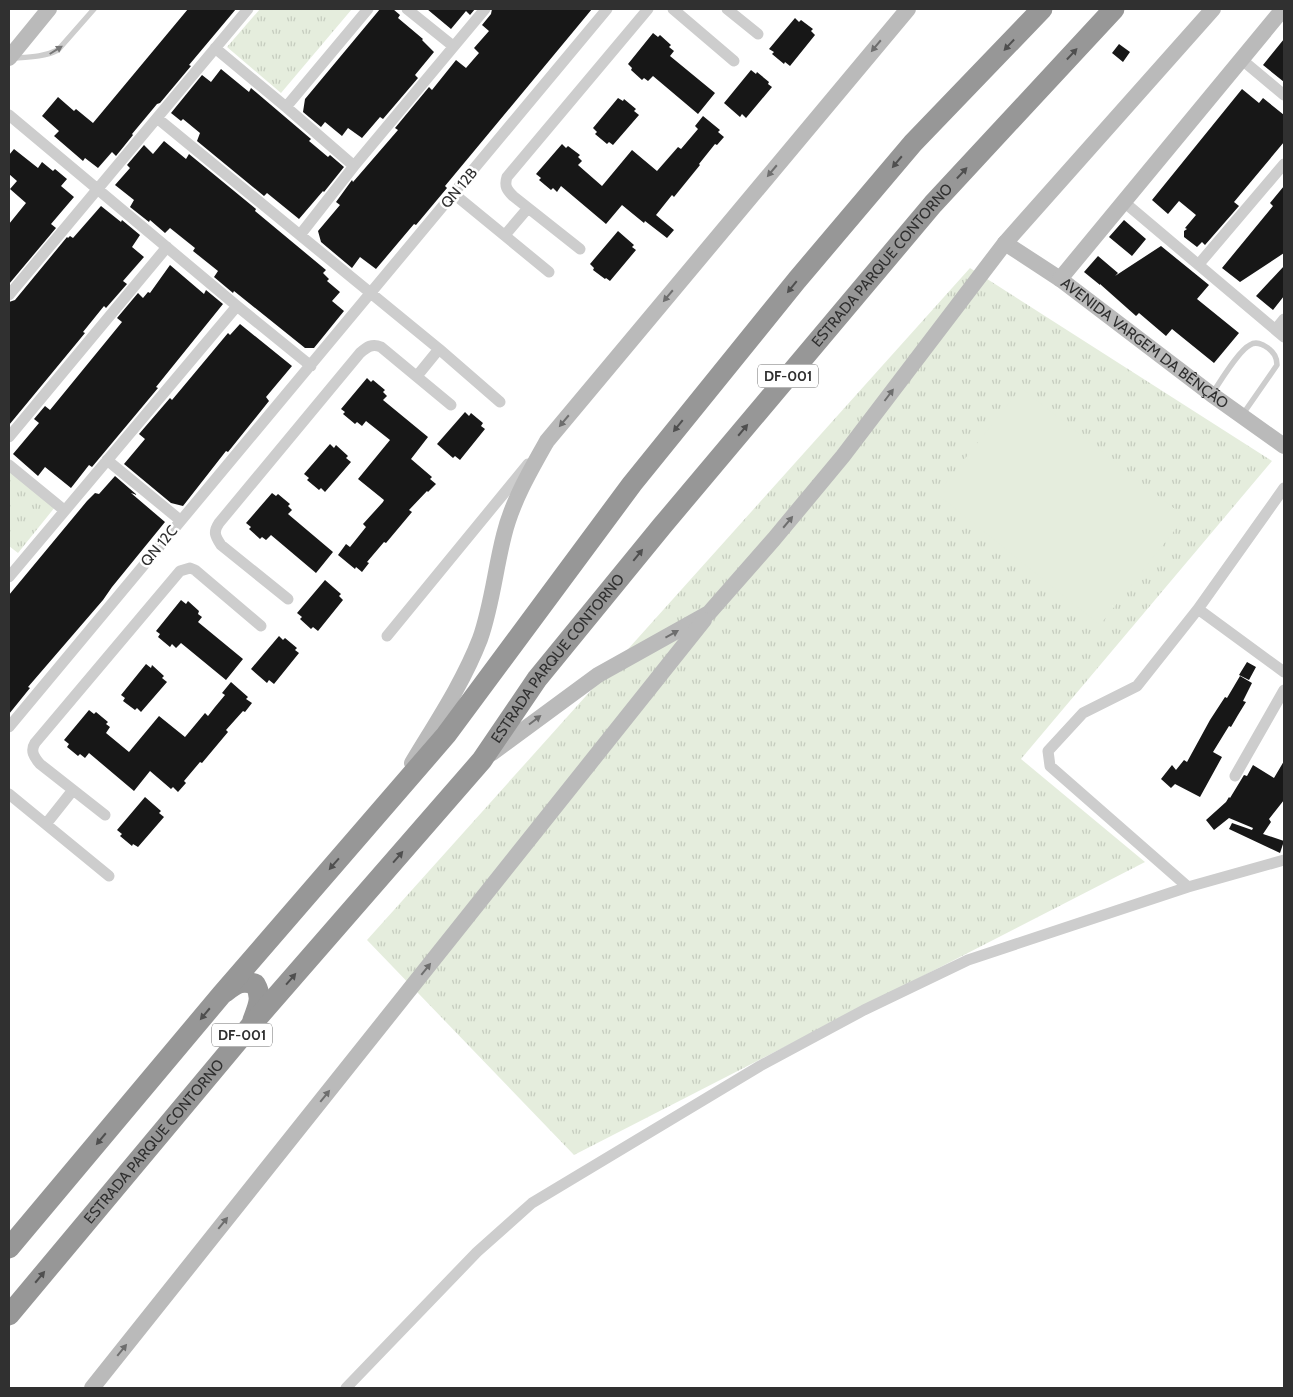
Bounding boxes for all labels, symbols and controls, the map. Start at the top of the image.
one-way arrow [1003,38,1015,50]
one-way arrow [871,39,882,52]
one-way arrow [49,45,62,54]
one-way arrow [1066,48,1078,60]
one-way arrow [891,156,902,169]
street label: QN 12B [437,164,481,212]
one-way arrow [767,165,778,177]
one-way arrow [956,168,968,180]
street label: ESTRADA PARQUE CONTORNO [808,180,956,351]
street label: AVENIDA VARGEM DA BÊNÇÃO [1057,274,1232,412]
one-way arrow [786,280,798,292]
one-way arrow [662,289,674,301]
road number: DF-001 [758,364,818,388]
one-way arrow [883,389,894,402]
one-way arrow [559,414,570,427]
one-way arrow [673,420,684,433]
one-way arrow [737,423,748,436]
one-way arrow [782,516,793,529]
street label: QN 12C [137,522,181,570]
one-way arrow [633,548,644,561]
street label: ESTRADA PARQUE CONTORNO [487,570,628,747]
one-way arrow [665,630,679,638]
one-way arrow [528,715,542,725]
one-way arrow [392,851,404,863]
one-way arrow [328,858,340,870]
one-way arrow [420,963,431,976]
one-way arrow [285,973,296,985]
one-way arrow [200,1007,211,1020]
road number: DF-001 [212,1024,272,1046]
street label: ESTRADA PARQUE CONTORNO [80,1056,228,1227]
one-way arrow [319,1090,330,1103]
one-way arrow [95,1132,106,1145]
one-way arrow [218,1217,229,1230]
one-way arrow [34,1272,46,1284]
one-way arrow [117,1344,128,1357]

